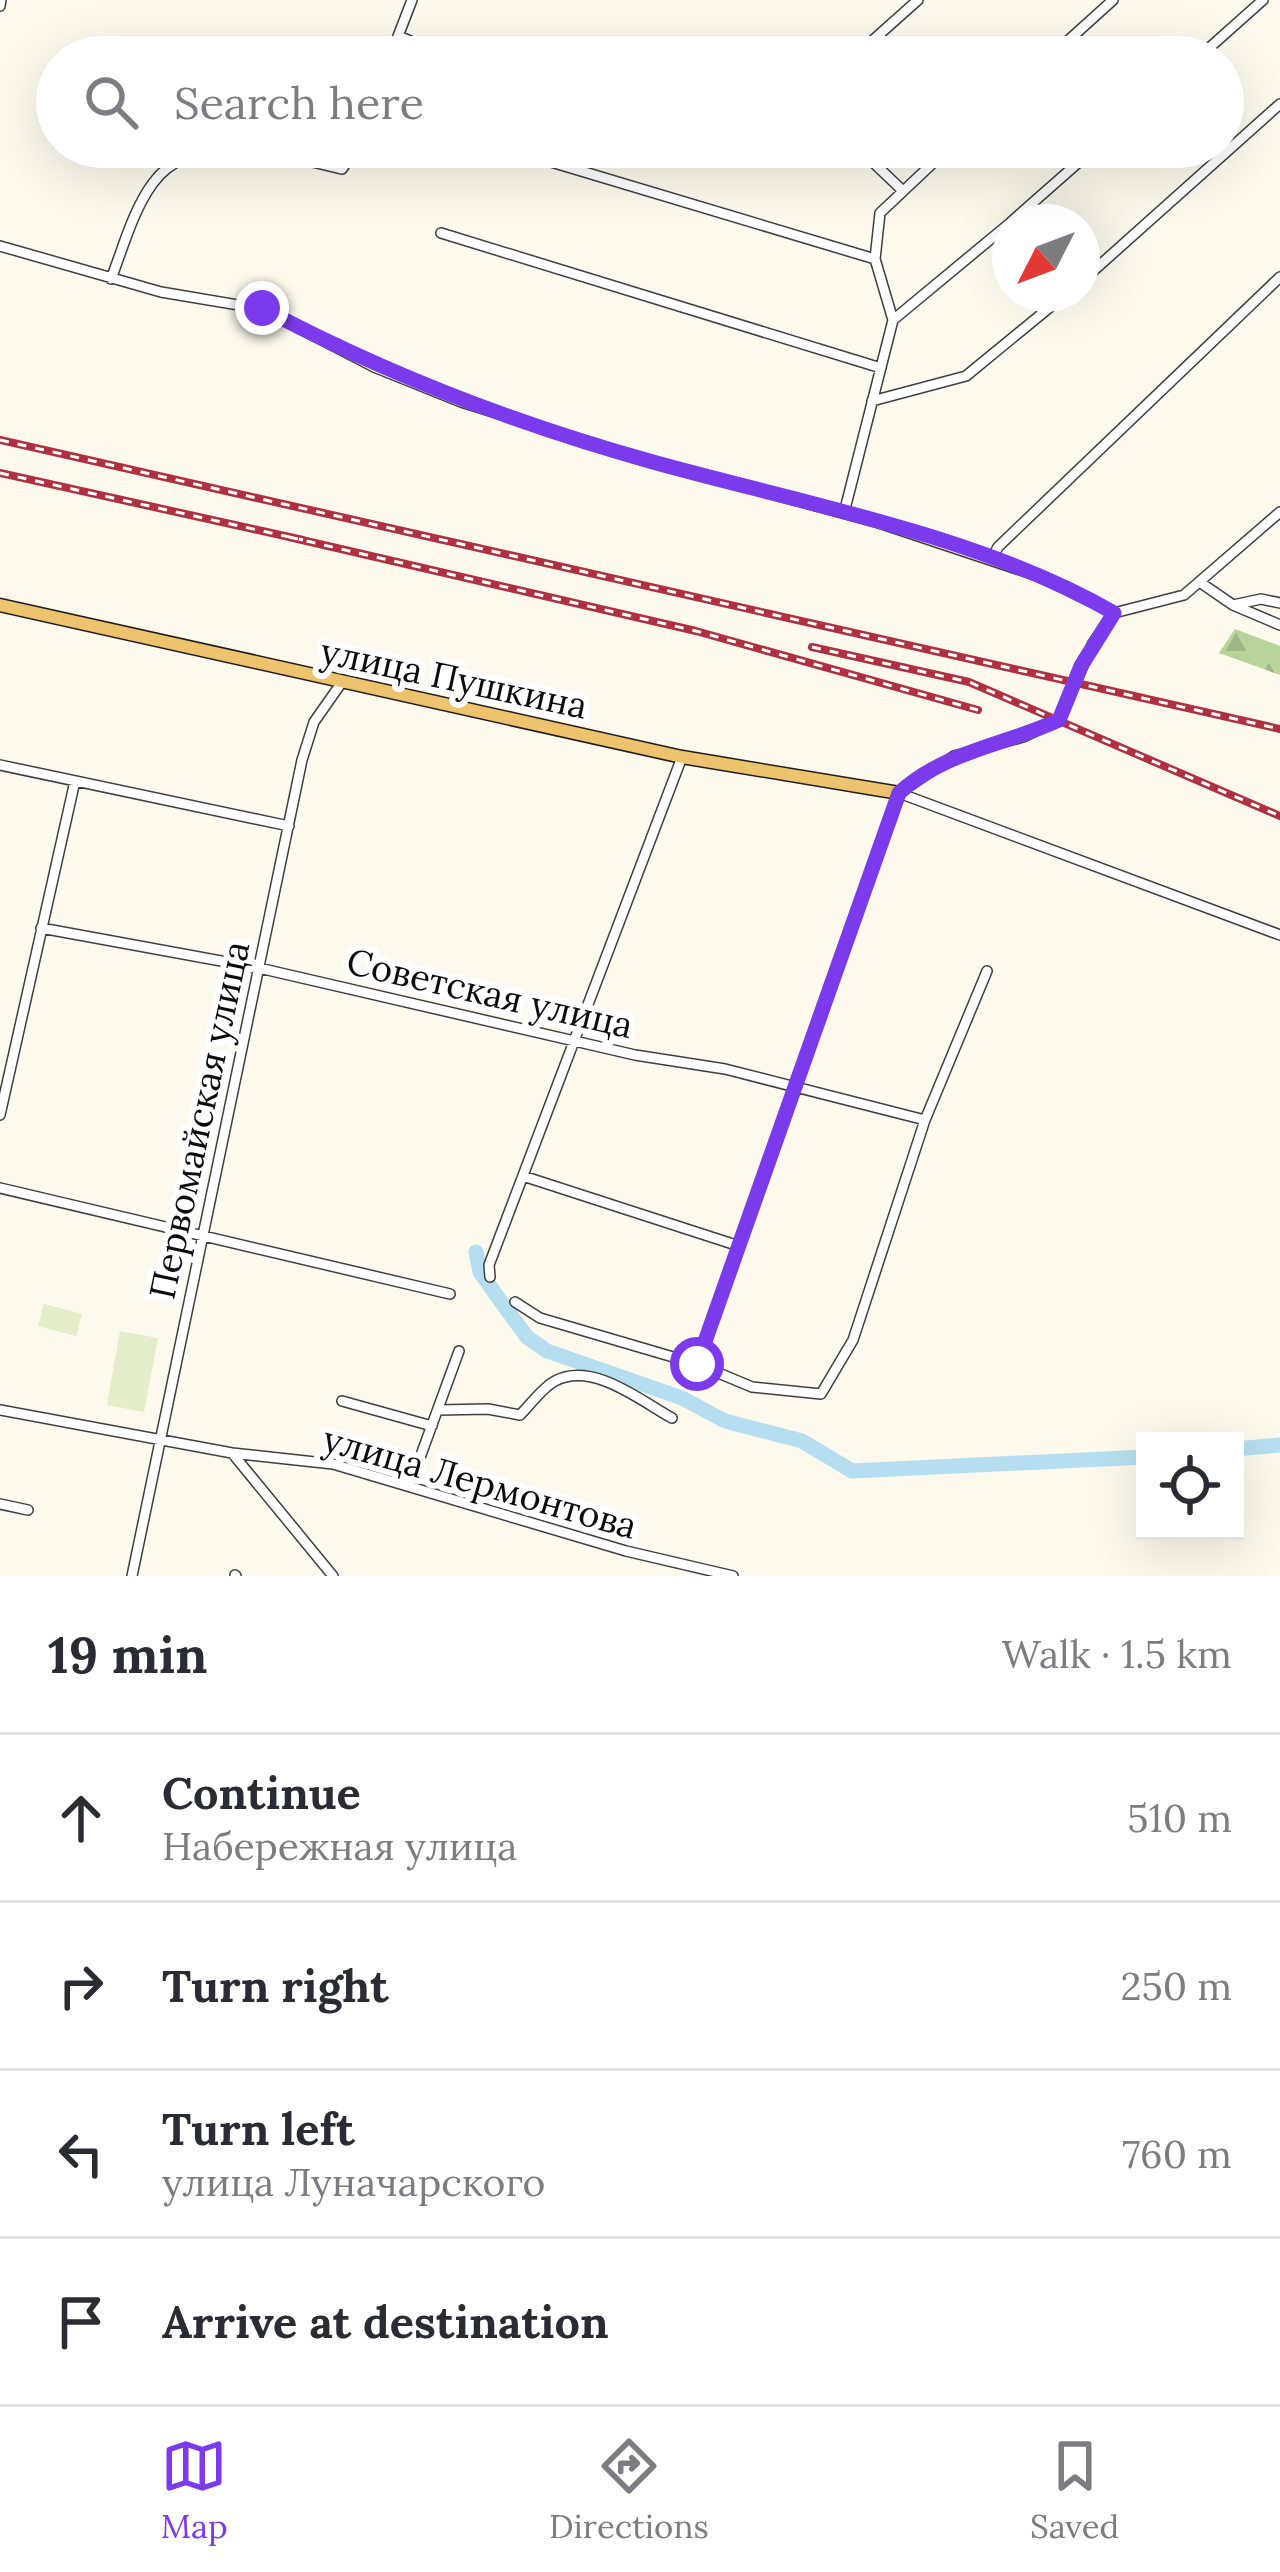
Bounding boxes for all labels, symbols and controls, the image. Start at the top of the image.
search box [36,36,1244,168]
icon: search [78,69,144,135]
text: Search here [174,74,424,131]
north arrow [992,204,1100,312]
route end [235,281,289,335]
street label: улица Пушкина [316,627,592,729]
street label: Первомайская улица [139,937,259,1303]
street label: Советская улица [343,938,637,1048]
route start [670,1337,724,1391]
street label: улица Лермонтова [318,1415,642,1549]
map controls [1136,1432,1244,1540]
button: locate [1136,1432,1244,1540]
text: 19 min [48,1622,208,1687]
text: Walk · 1.5 km [1002,1629,1232,1679]
text: Continue [162,1764,361,1821]
icon: ahead [48,1785,114,1851]
text: 510 m [1127,1793,1232,1843]
text: Набережная улица [162,1821,517,1871]
icon: right [48,1953,114,2019]
text: Turn right [162,1957,389,2014]
text: 250 m [1120,1961,1232,2011]
text: Turn left [162,2100,355,2157]
icon: left [48,2121,114,2187]
text: 760 m [1122,2129,1232,2179]
text: улица Луначарского [162,2157,545,2207]
icon: arrive [48,2289,114,2355]
text: Arrive at destination [162,2293,609,2350]
tab: Map [161,2433,228,2547]
tab: Directions [549,2433,709,2547]
tab: Saved [1030,2433,1119,2547]

